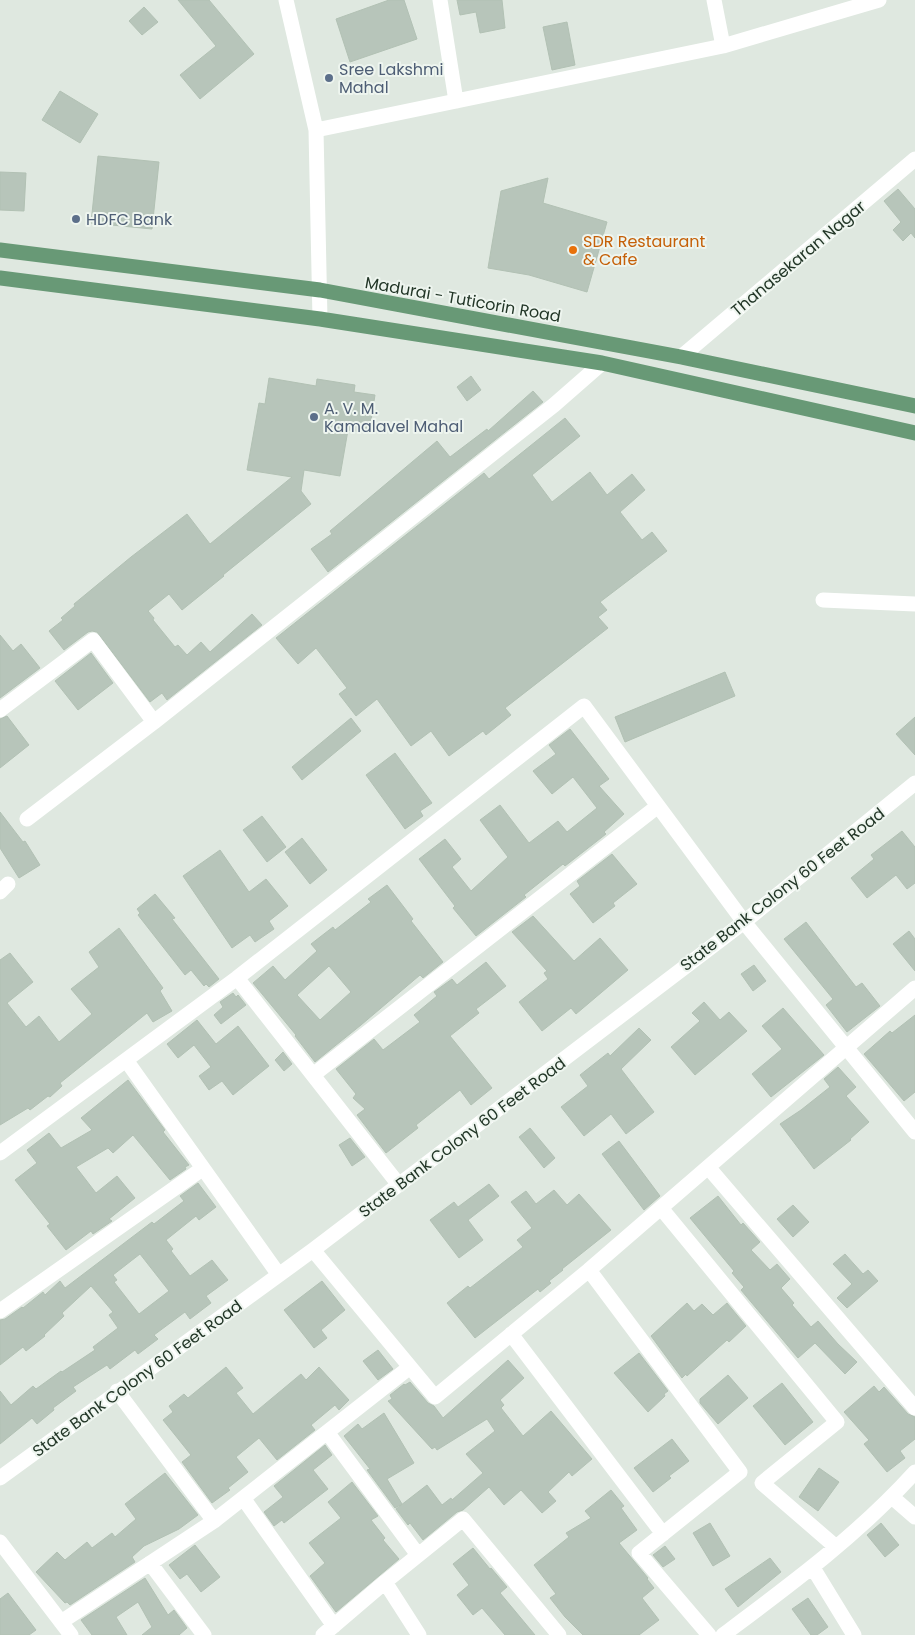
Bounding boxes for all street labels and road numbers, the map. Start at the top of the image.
street label: Thanasekaran Nagar [726,195,870,322]
street label: Madurai - Tuticorin Road [363,271,563,328]
street label: State Bank Colony 60 Feet Road [675,802,889,977]
street label: State Bank Colony 60 Feet Road [354,1052,571,1223]
street label: State Bank Colony 60 Feet Road [28,1295,247,1462]

